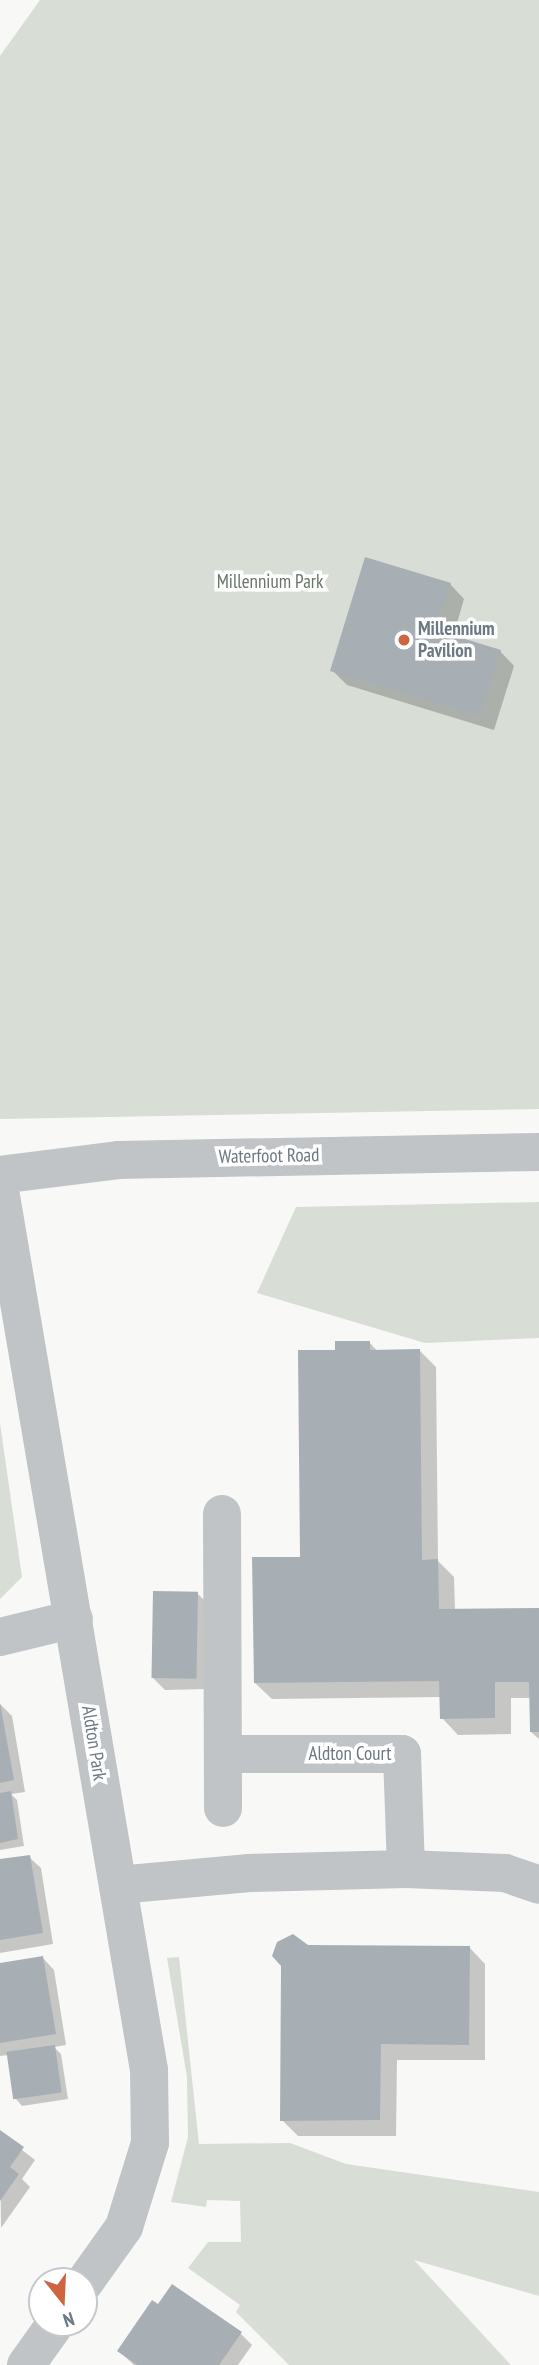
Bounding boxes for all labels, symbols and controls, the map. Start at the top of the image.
park label: Millennium Park [217,571,323,593]
place label: Millennium Pavilion [418,618,495,662]
marker: Millennium Pavilion [396,632,412,648]
street label: Waterfoot Road [218,1144,320,1168]
street label: Aldton Park [77,1704,111,1782]
street label: Aldton Court [309,1743,391,1765]
north arrow [28,2267,98,2337]
text: N [60,2307,77,2333]

